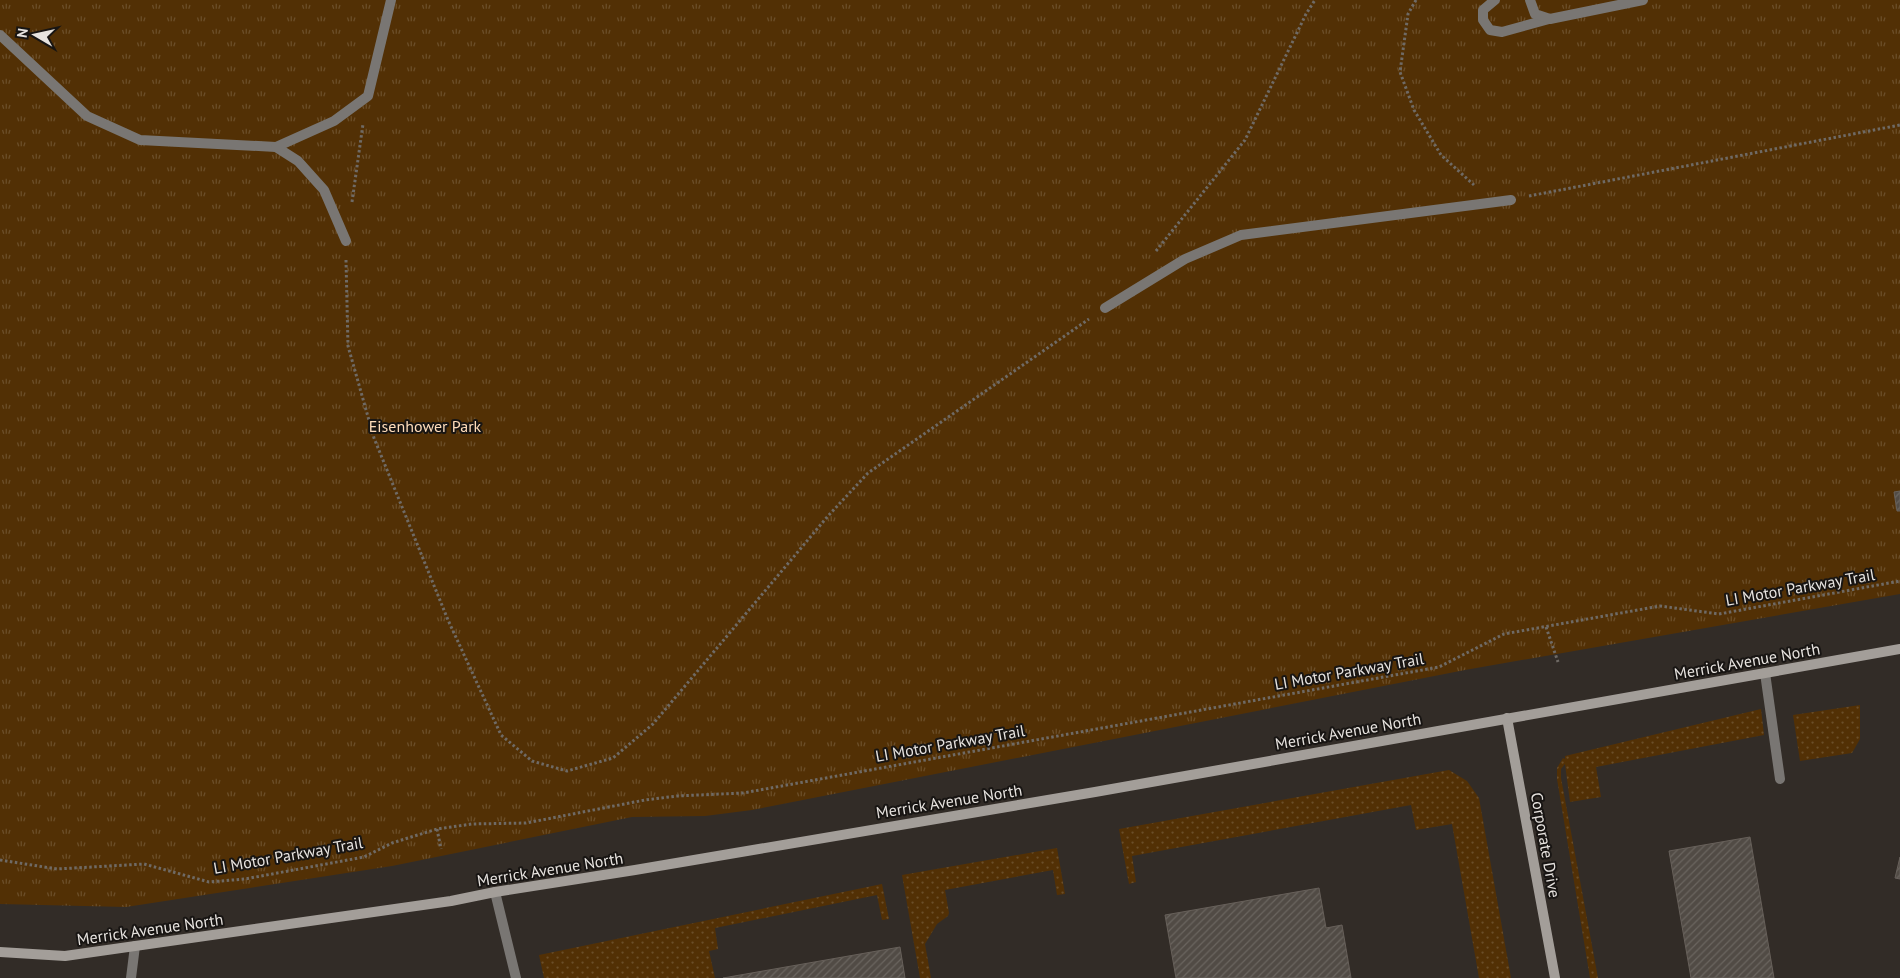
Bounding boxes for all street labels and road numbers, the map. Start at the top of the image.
street label: LI Motor Parkway Trail [1724,564,1877,610]
street label: Merrick Avenue North [1672,638,1822,684]
street label: LI Motor Parkway Trail [1273,648,1426,694]
street label: Merrick Avenue North [1273,708,1423,754]
street label: LI Motor Parkway Trail [874,720,1027,766]
street label: Merrick Avenue North [874,780,1024,822]
street label: Corporate Drive [1527,791,1565,899]
street label: LI Motor Parkway Trail [212,832,365,878]
street label: Merrick Avenue North [475,848,625,890]
street label: Merrick Avenue North [75,909,225,949]

